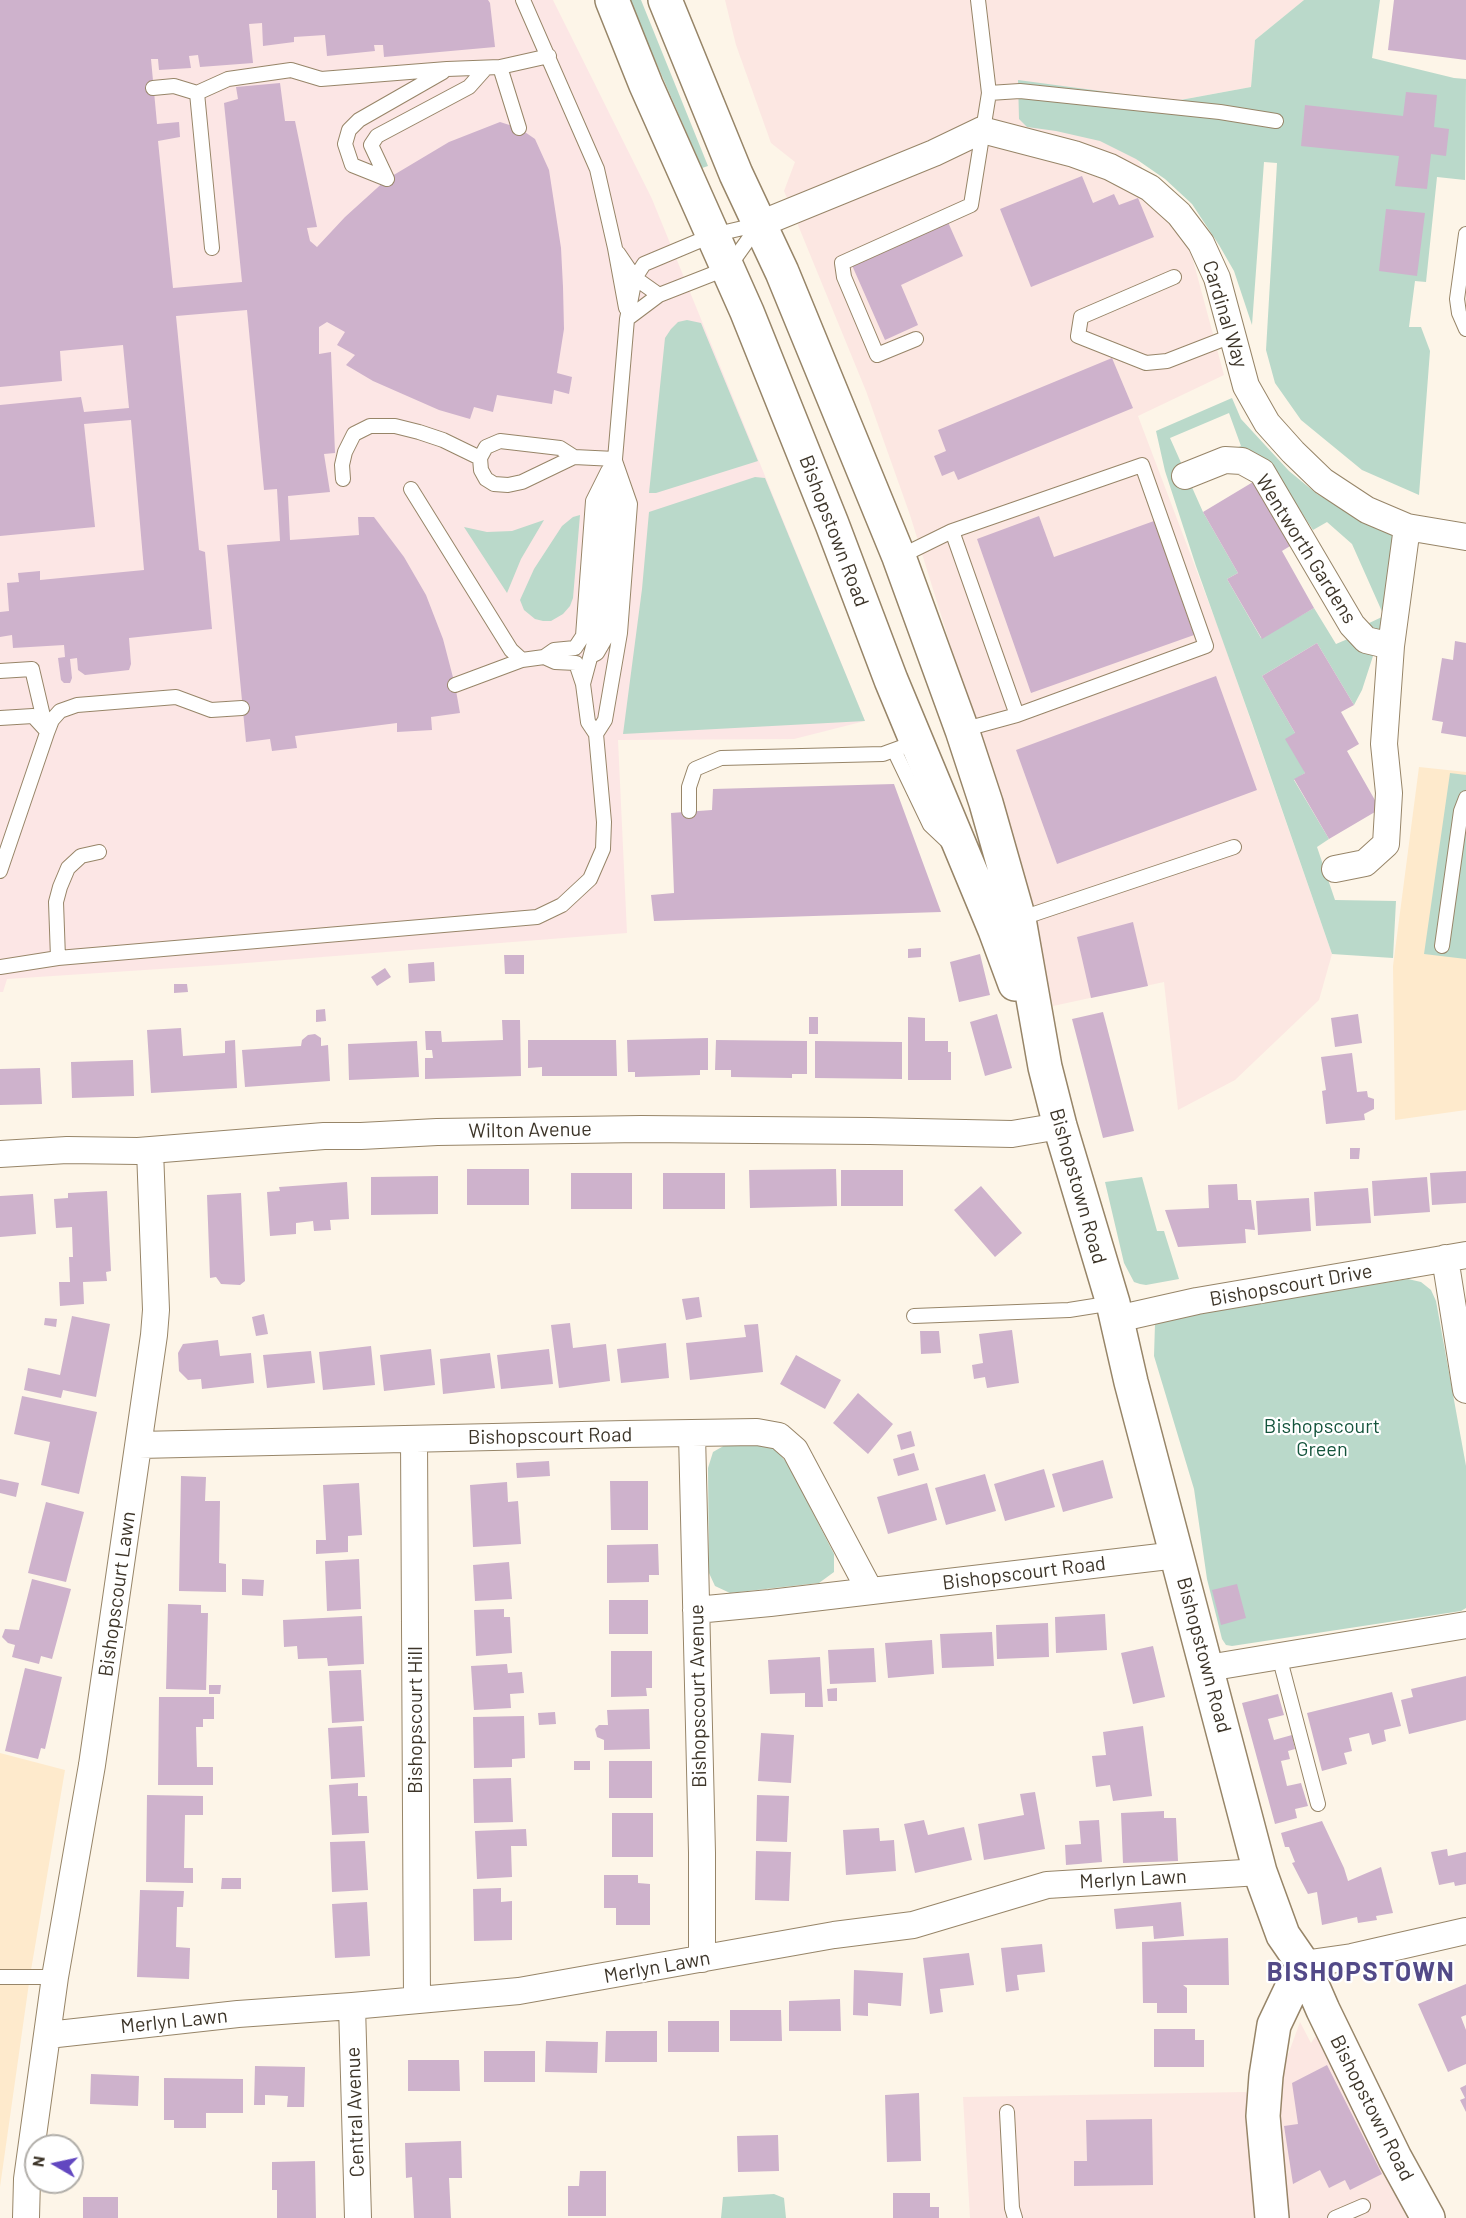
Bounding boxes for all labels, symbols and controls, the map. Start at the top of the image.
street label: Cardinal Way [1197,257,1253,371]
street label: Bishopstown Road [794,452,874,610]
street label: Wentworth Gardens [1250,470,1362,628]
street label: Bishopstown Road [1044,1106,1112,1266]
street label: Wilton Avenue [468,1117,592,1143]
street label: Bishopscourt Drive [1208,1259,1374,1311]
park label: Bishopscourt Green [1264,1414,1380,1461]
street label: Bishopscourt Road [468,1423,632,1449]
street label: Bishopscourt Lawn [94,1510,140,1678]
street label: Bishopscourt Road [941,1551,1107,1595]
street label: Bishopstown Road [1172,1574,1236,1736]
street label: Bishopscourt Avenue [684,1604,712,1788]
street label: Bishopscourt Hill [403,1646,427,1794]
street label: Merlyn Lawn [1079,1864,1187,1894]
street label: Merlyn Lawn [602,1946,712,1988]
district label: BISHOPSTOWN [1267,1956,1455,1988]
street label: Merlyn Lawn [119,2003,229,2039]
street label: Bishopstown Road [1325,2031,1419,2185]
street label: Central Avenue [341,2046,369,2178]
north arrow [24,2134,84,2194]
text: N [27,2155,48,2168]

